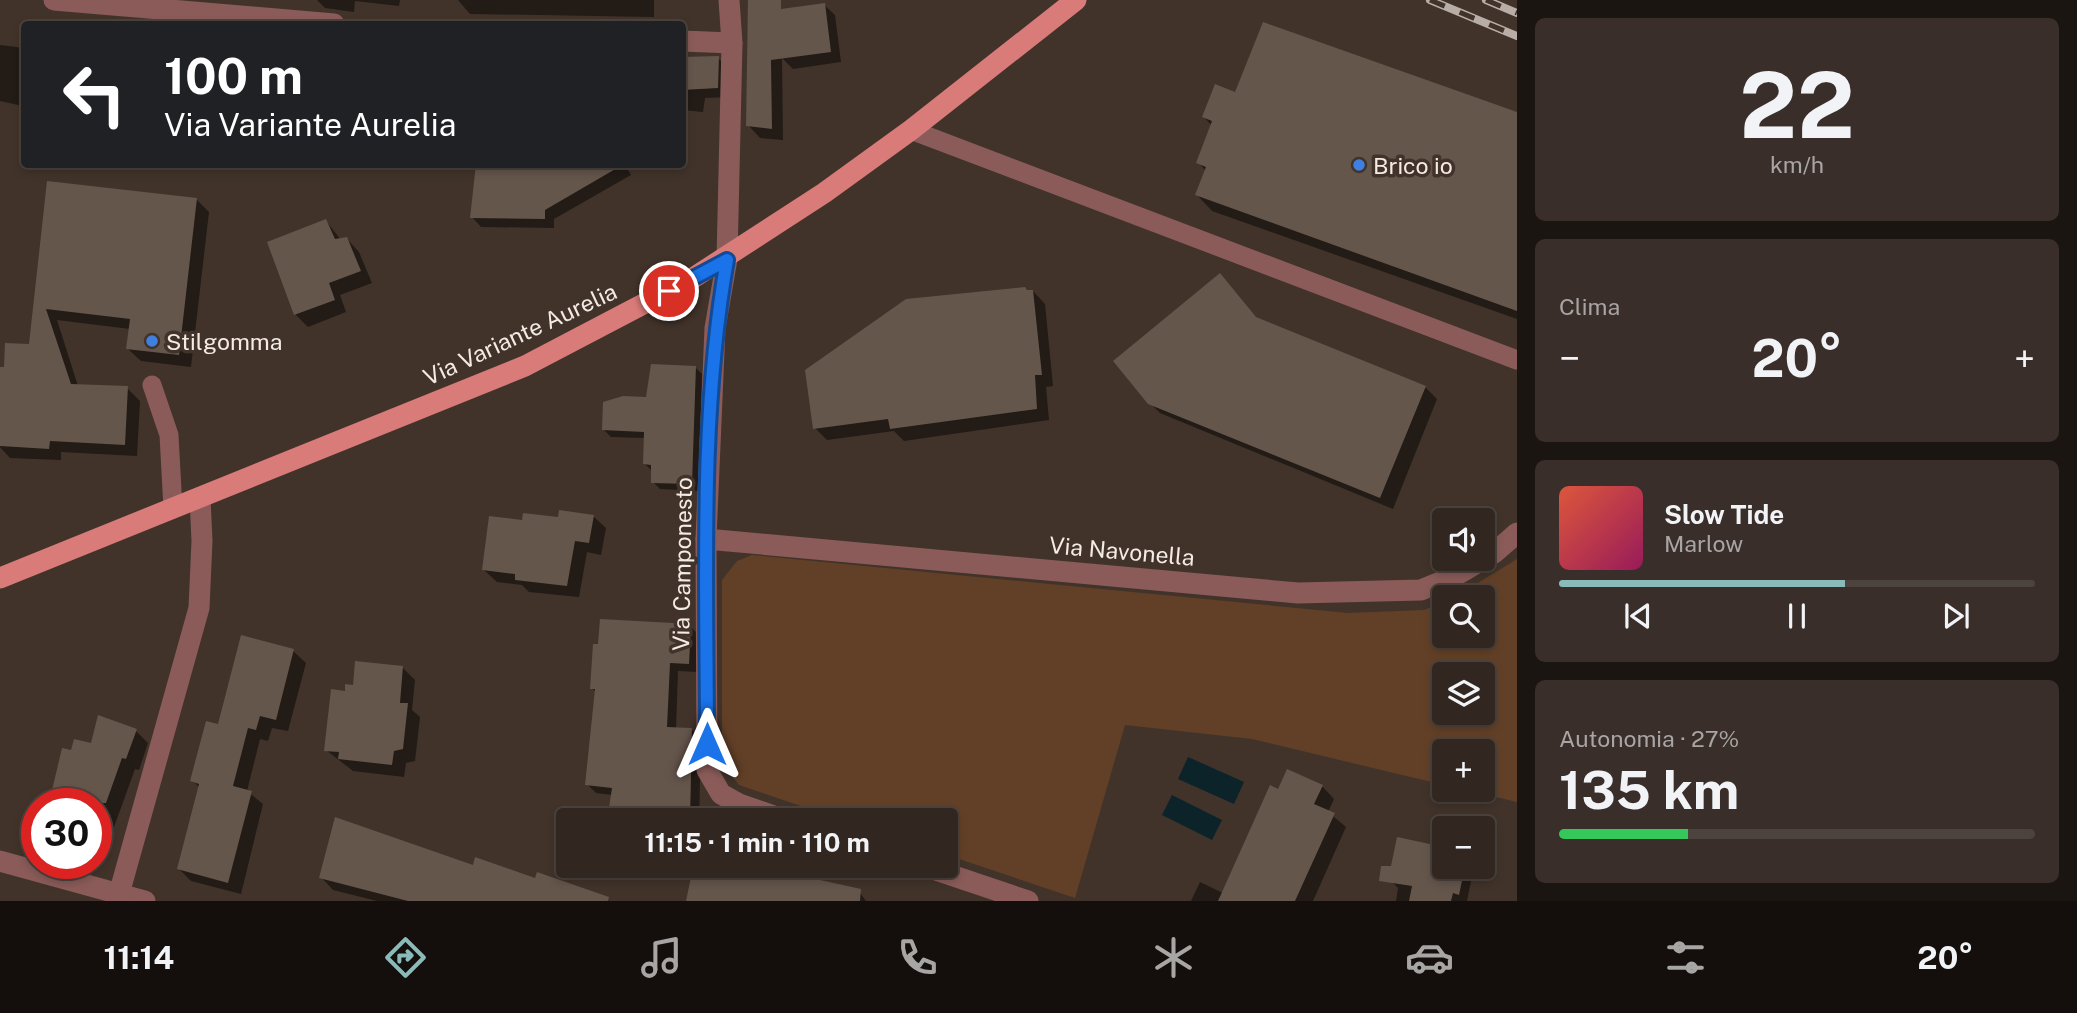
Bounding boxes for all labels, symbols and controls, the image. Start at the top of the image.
text: 100 m [164,47,303,105]
icon: left [49,49,140,140]
text: 22 [1739,52,1855,158]
text: Via Variante Aurelia [164,106,456,143]
text: km/h [1770,151,1824,178]
place label: Brico io [1373,152,1453,179]
marker: Brico io [1351,157,1367,173]
pin [639,261,699,321]
icon: arrive [650,272,688,310]
street label: Via Variante Aurelia [419,277,621,391]
text: Clima [1559,293,1620,320]
place label: Stilgomma [166,328,282,355]
text: 20° [1751,328,1843,389]
marker: Stilgomma [144,333,160,349]
text: − [1559,336,1580,381]
text: + [2014,336,2035,381]
street label: Via Camponesto [667,477,697,651]
text: Slow Tide [1664,499,1784,530]
map controls [1432,508,1495,879]
button: sound [1432,508,1495,571]
text: Marlow [1664,530,1743,557]
street label: Via Navonella [1048,531,1196,571]
button: search [1432,585,1495,648]
icon: previous [1619,597,1657,635]
icon: pause [1778,597,1816,635]
icon: next [1937,597,1975,635]
button: layers [1432,662,1495,725]
position arrow [670,707,744,781]
text: Autonomia · 27% [1559,725,1739,752]
button: + [1432,739,1495,802]
text: 135 km [1559,760,1739,821]
speed limit sign: 30 [21,788,112,879]
button: − [1432,816,1495,879]
text: 11:15 · 1 min · 110 m [644,827,870,858]
icon: directions [381,933,430,982]
icon: music [637,933,686,982]
icon: phone [893,933,942,982]
icon: climate [1149,933,1198,982]
icon: car [1405,933,1454,982]
icon: filters [1661,933,1710,982]
text: 11:14 [104,939,174,976]
text: 20° [1917,939,1973,976]

